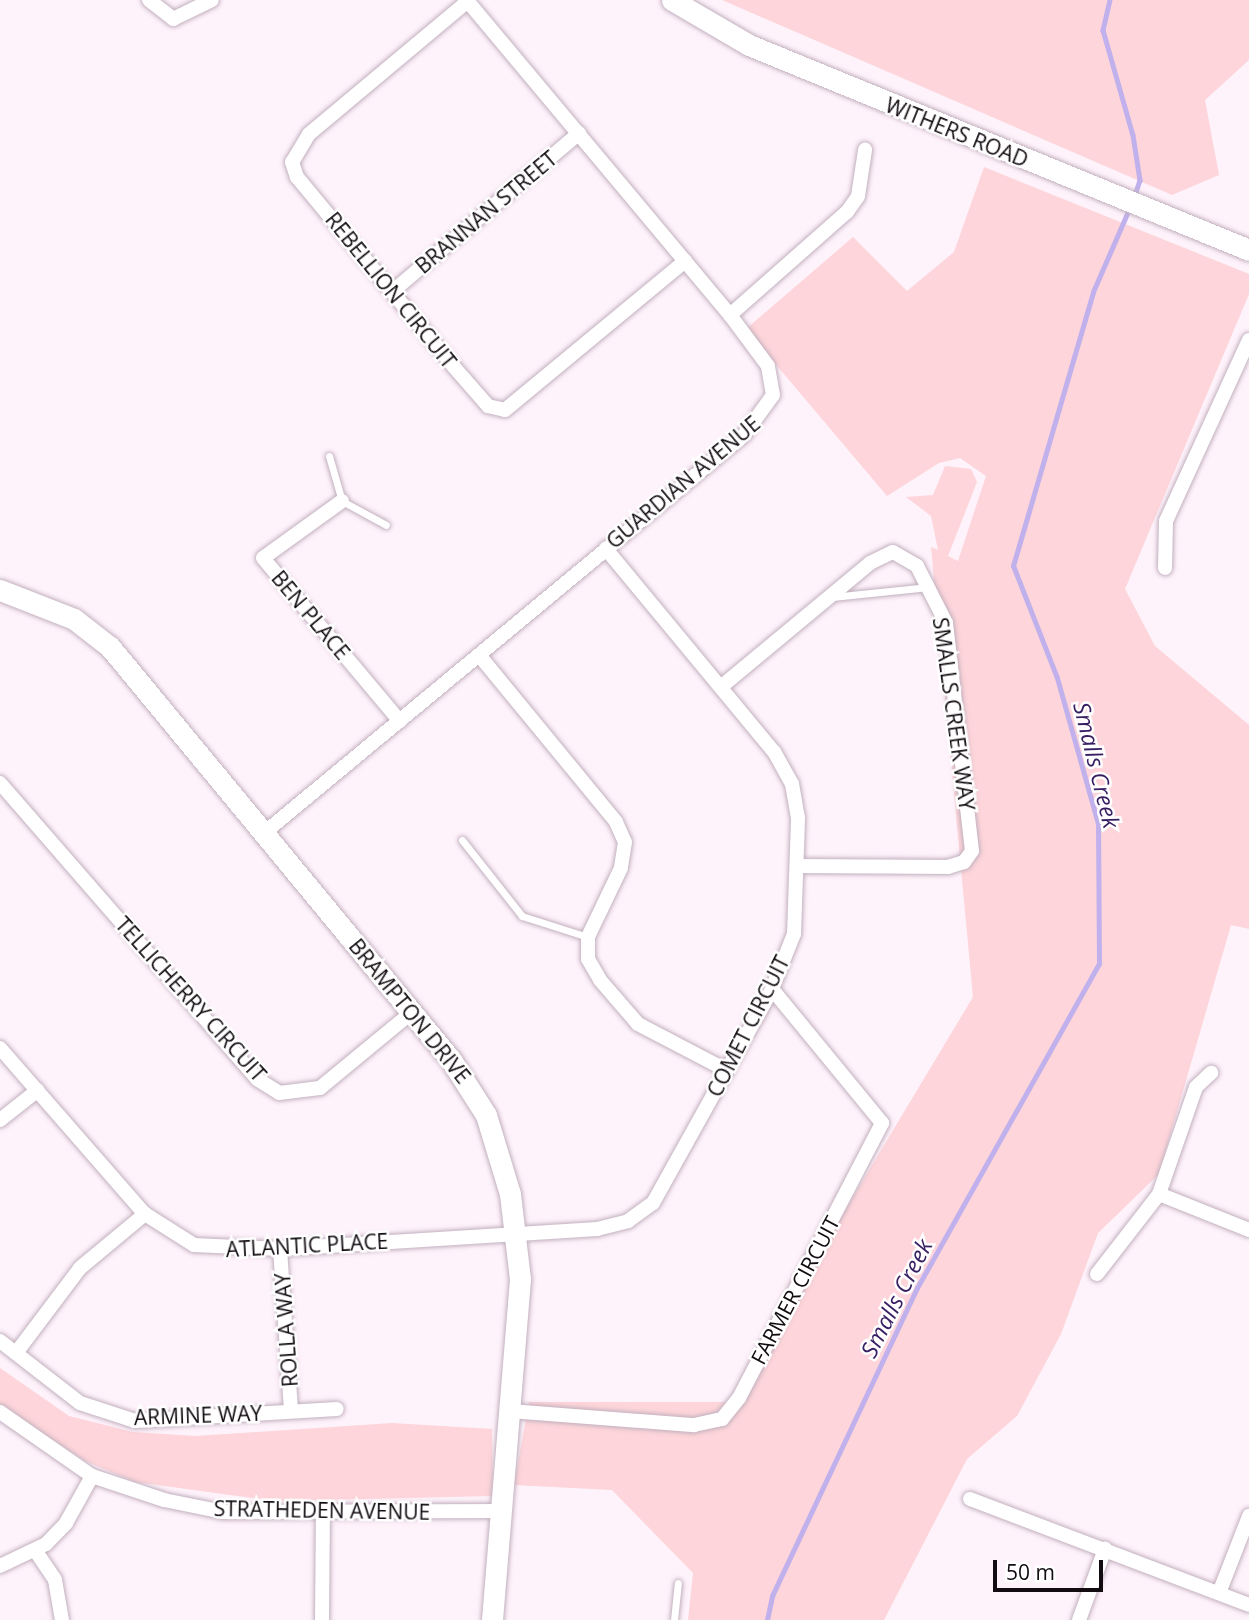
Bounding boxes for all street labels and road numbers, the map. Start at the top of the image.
street label: WITHERS ROAD [882,92,1032,172]
street label: BRANNAN STREET [410,145,562,279]
street label: REBELLION CIRCUIT [320,207,462,373]
street label: GUARDIAN AVENUE [601,410,765,554]
street label: BEN PLACE [267,565,355,665]
street label: SMALLS CREEK WAY [928,616,980,812]
street label: TELLICHERRY CIRCUIT [111,912,271,1086]
street label: BRAMPTON DRIVE [344,934,476,1088]
street label: COMET CIRCUIT [702,951,794,1101]
street label: FARMER CIRCUIT [745,1212,845,1368]
street label: ATLANTIC PLACE [225,1228,389,1262]
street label: ROLLA WAY [269,1272,303,1388]
street label: ARMINE WAY [133,1400,263,1430]
street label: STRATHEDEN AVENUE [214,1496,430,1524]

